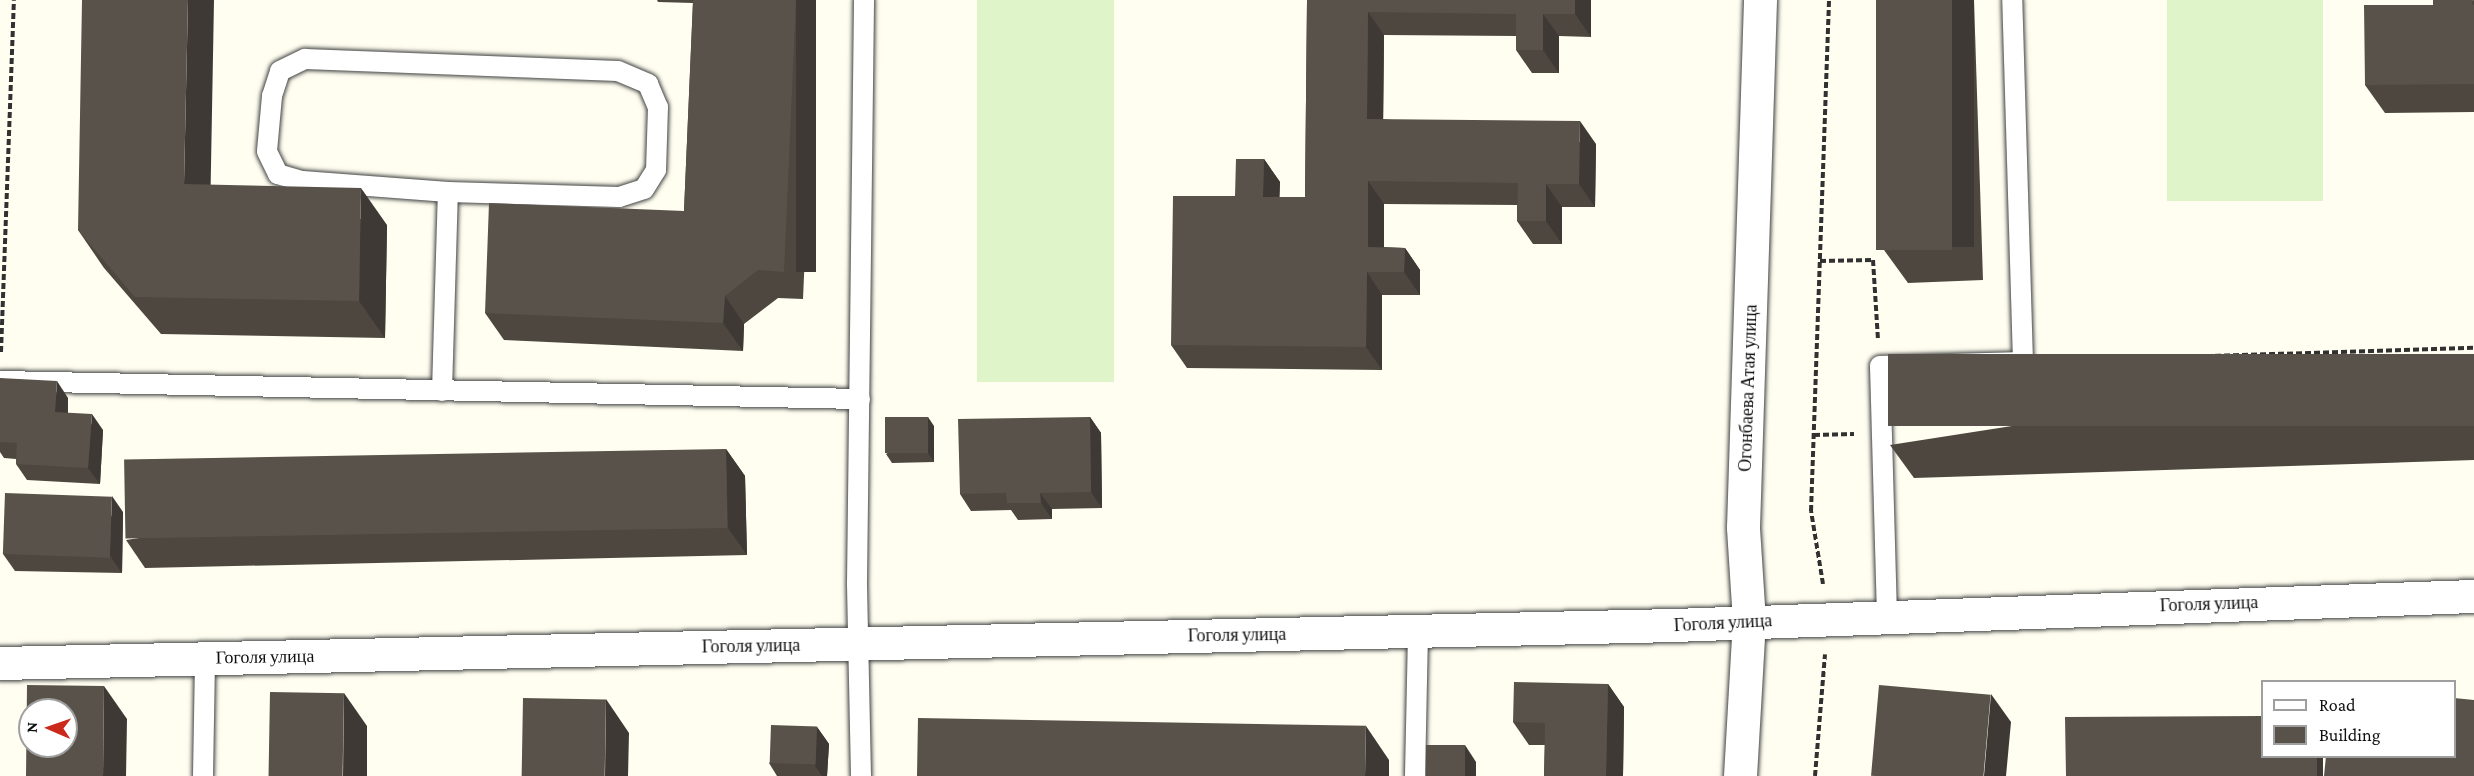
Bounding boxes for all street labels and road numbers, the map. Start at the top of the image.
street label: Огонбаева Атая улица [1734,304,1762,472]
street label: Гоголя улица [2159,591,2259,617]
street label: Гоголя улица [1673,610,1773,636]
street label: Гоголя улица [1188,623,1286,647]
street label: Гоголя улица [702,634,800,658]
street label: Гоголя улица [216,645,314,669]

